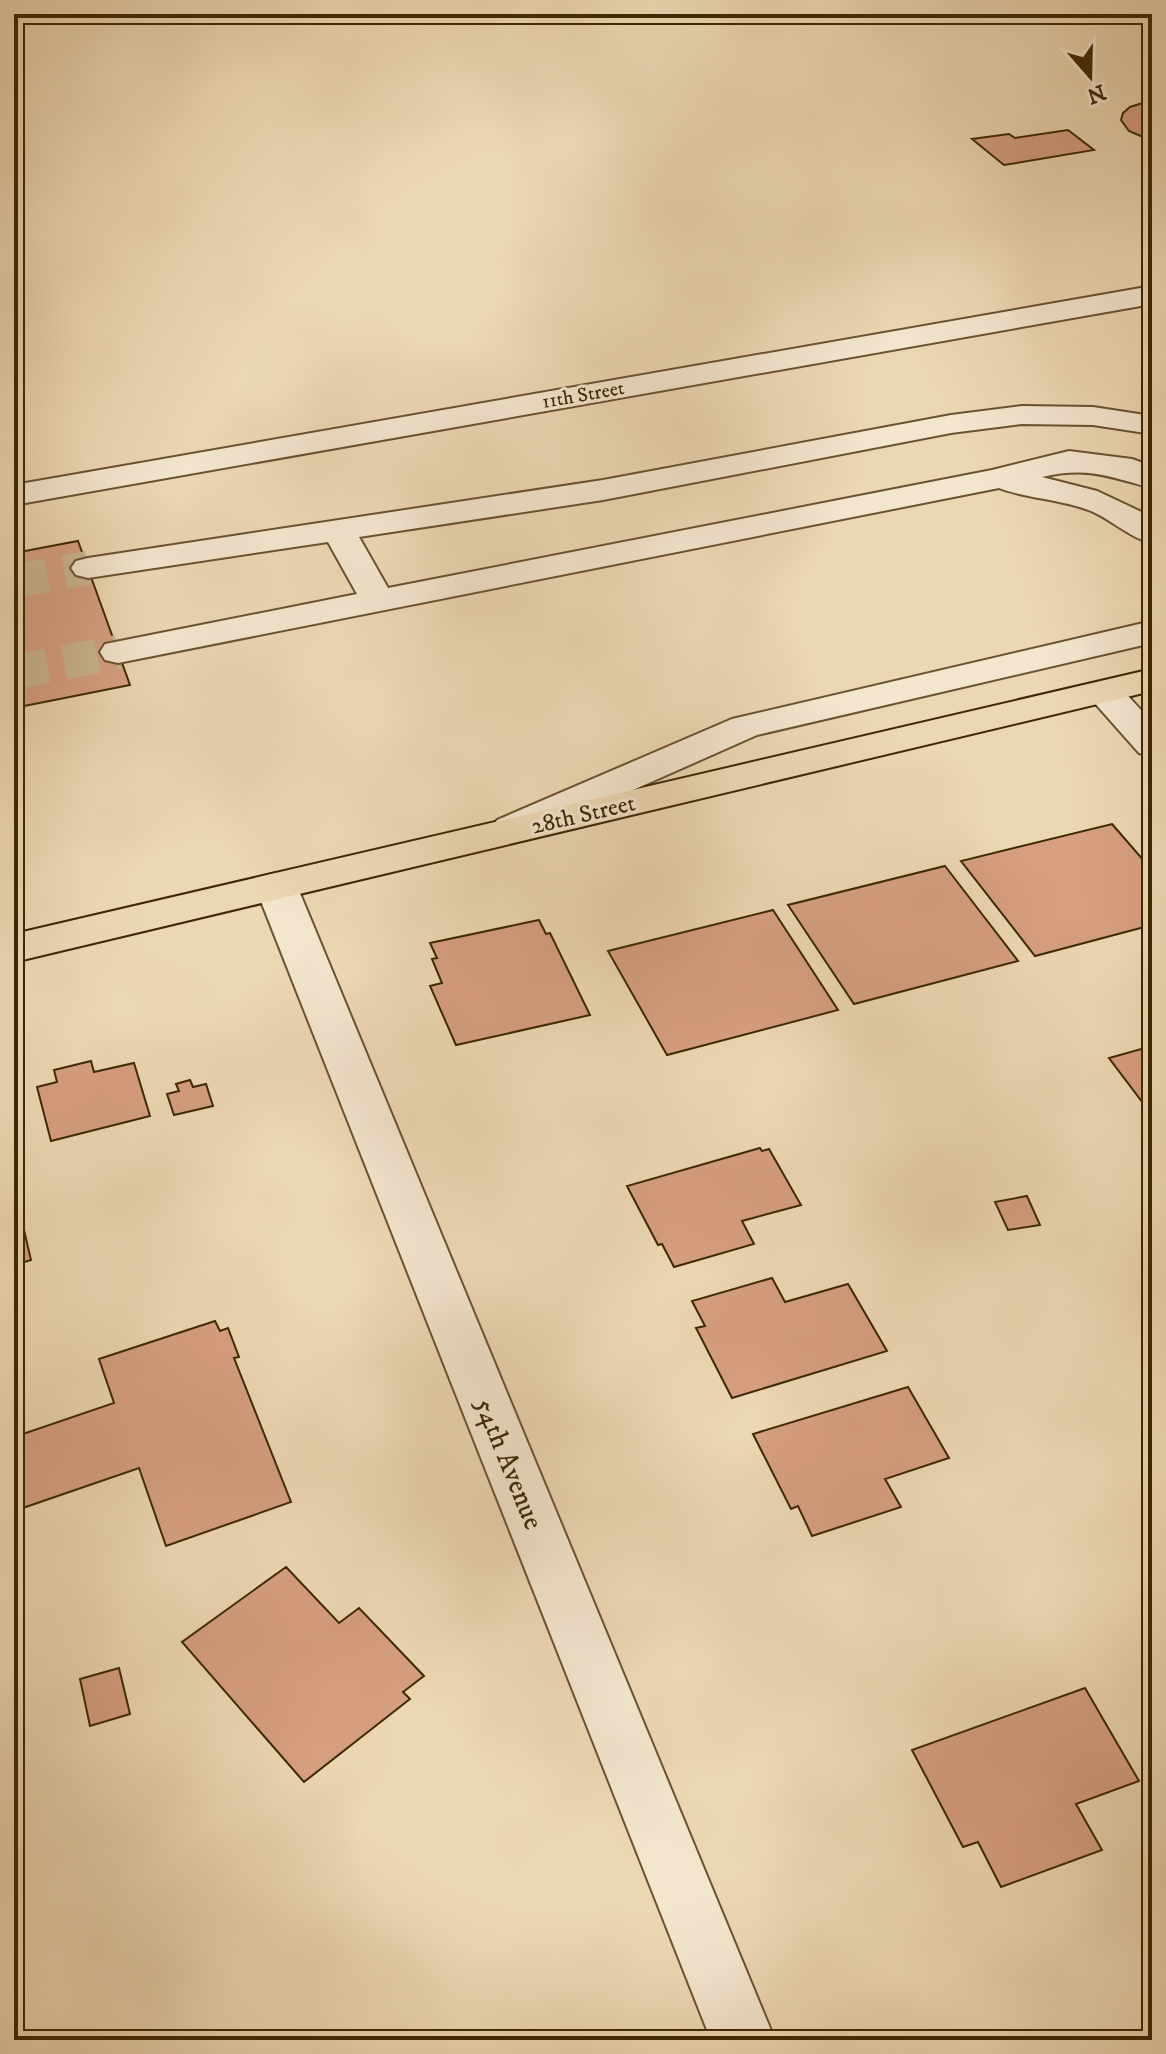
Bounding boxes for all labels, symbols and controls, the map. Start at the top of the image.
north arrow [1050,36,1130,116]
text: N [1083,78,1109,109]
street label: 11th Street [540,376,626,415]
street label: 28th Street [528,788,639,842]
street label: 54th Avenue [466,1393,551,1535]

